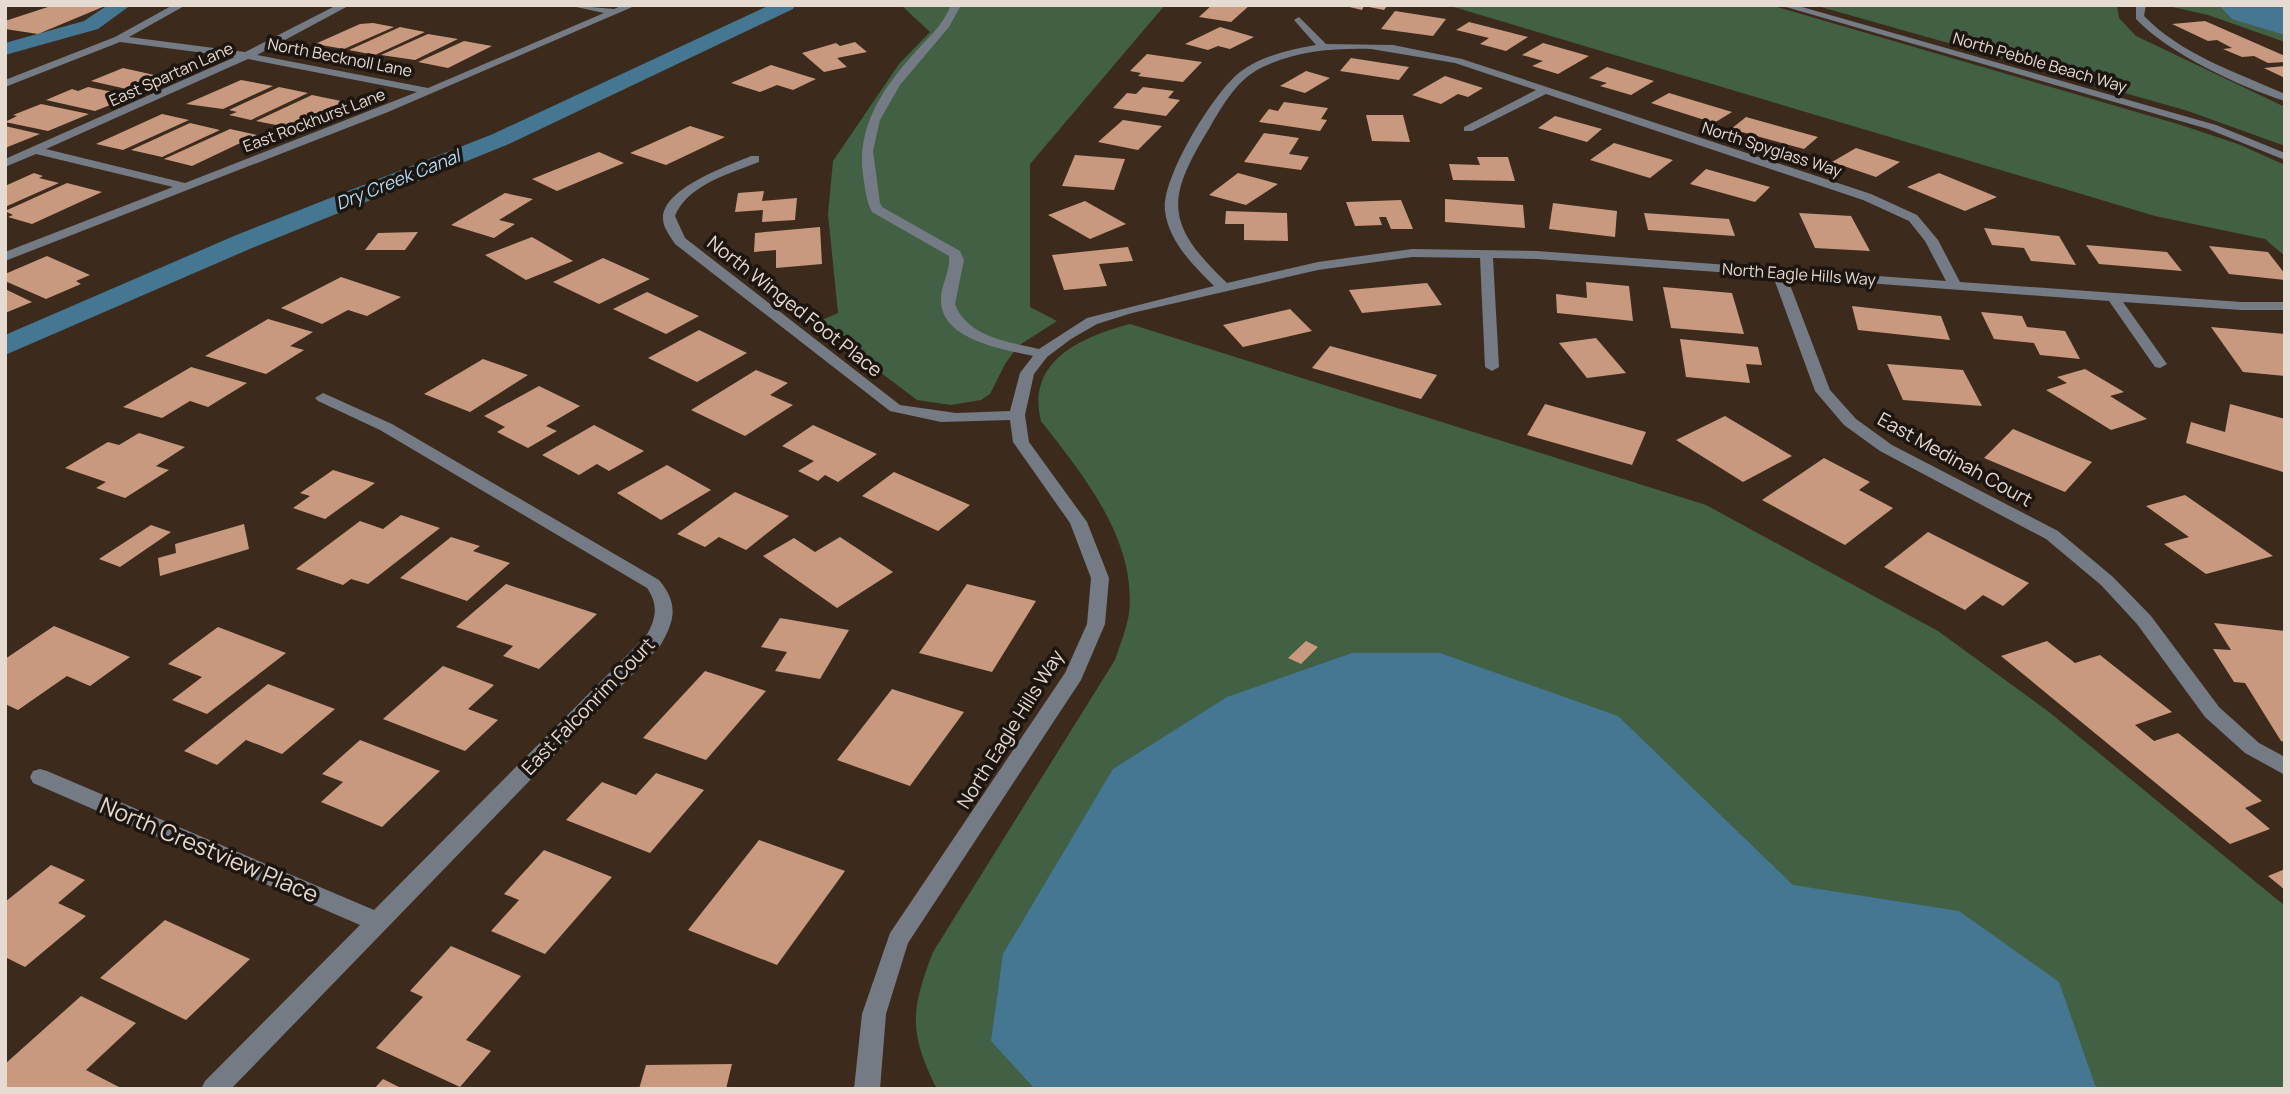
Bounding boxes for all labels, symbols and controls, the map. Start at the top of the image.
street label: North Pebble Beach Way [1950,27,2130,98]
street label: North Becknoll Lane [266,32,414,82]
street label: East Spartan Lane [105,37,237,111]
street label: East Rockhurst Lane [240,83,388,157]
street label: North Spyglass Way [1699,116,1845,182]
water label: Dry Creek Canal [332,142,466,215]
street label: North Winged Foot Place [702,229,888,383]
street label: North Eagle Hills Way [1721,258,1877,290]
street label: East Medinah Court [1873,406,2037,512]
street label: East Falconrim Court [516,632,660,780]
street label: North Eagle Hills Way [951,645,1069,813]
street label: North Crestview Place [95,789,324,910]

